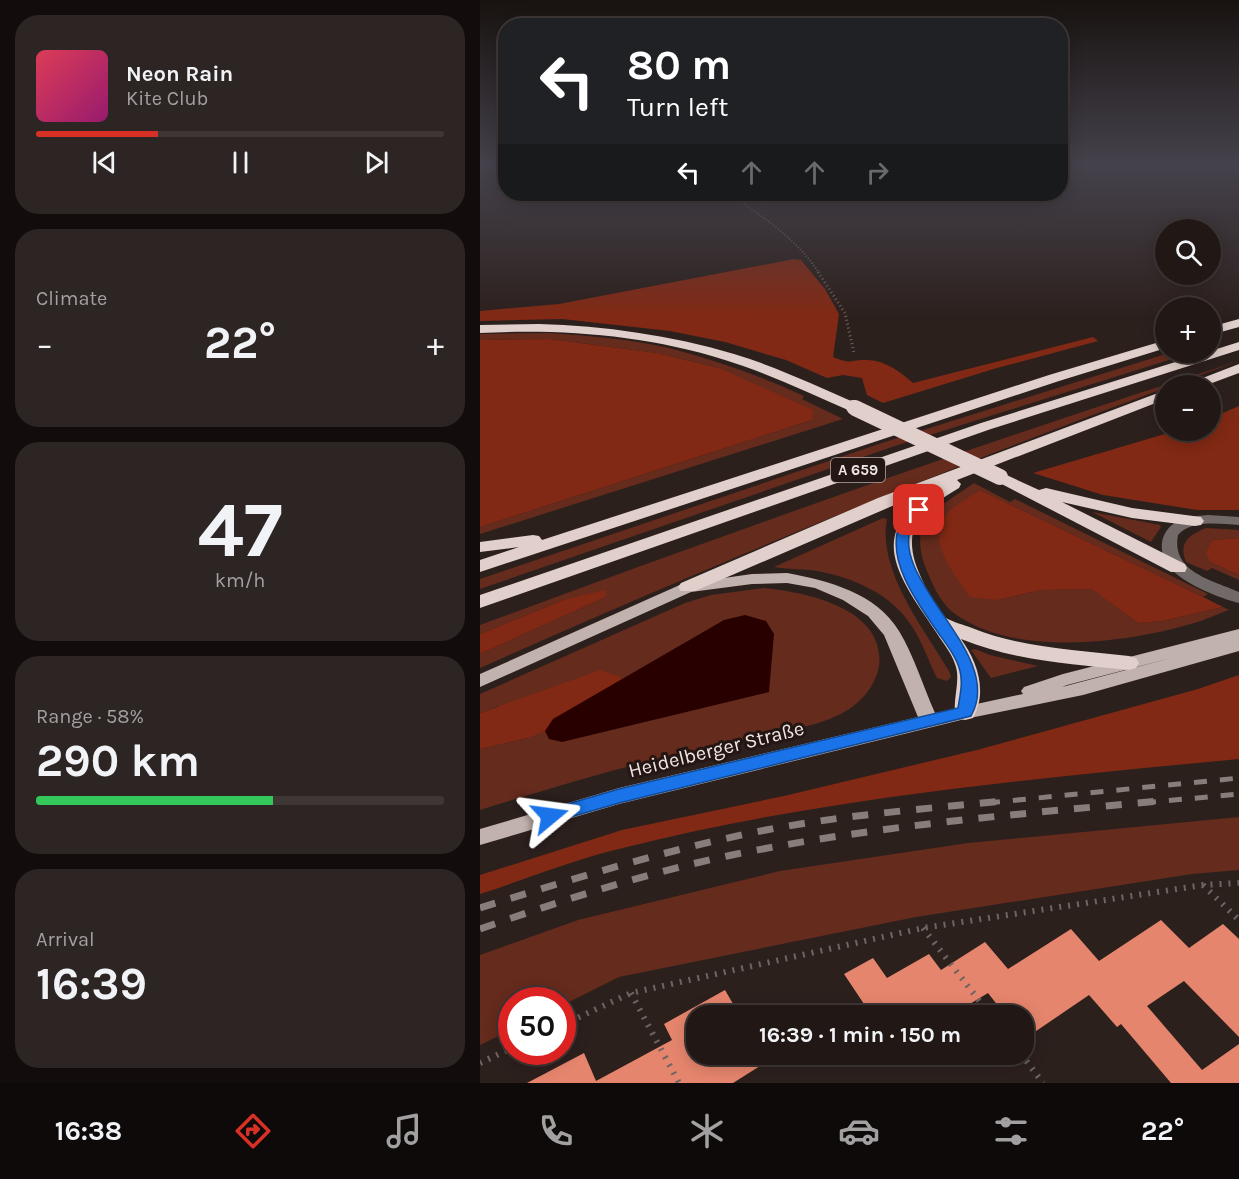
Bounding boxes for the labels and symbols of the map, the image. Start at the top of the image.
road number: A 659 [831,458,885,482]
pin [893,484,944,535]
street label: Heidelberger Straße [626,717,806,782]
position arrow [518,784,582,848]
speed limit sign: 50 [498,987,576,1065]

